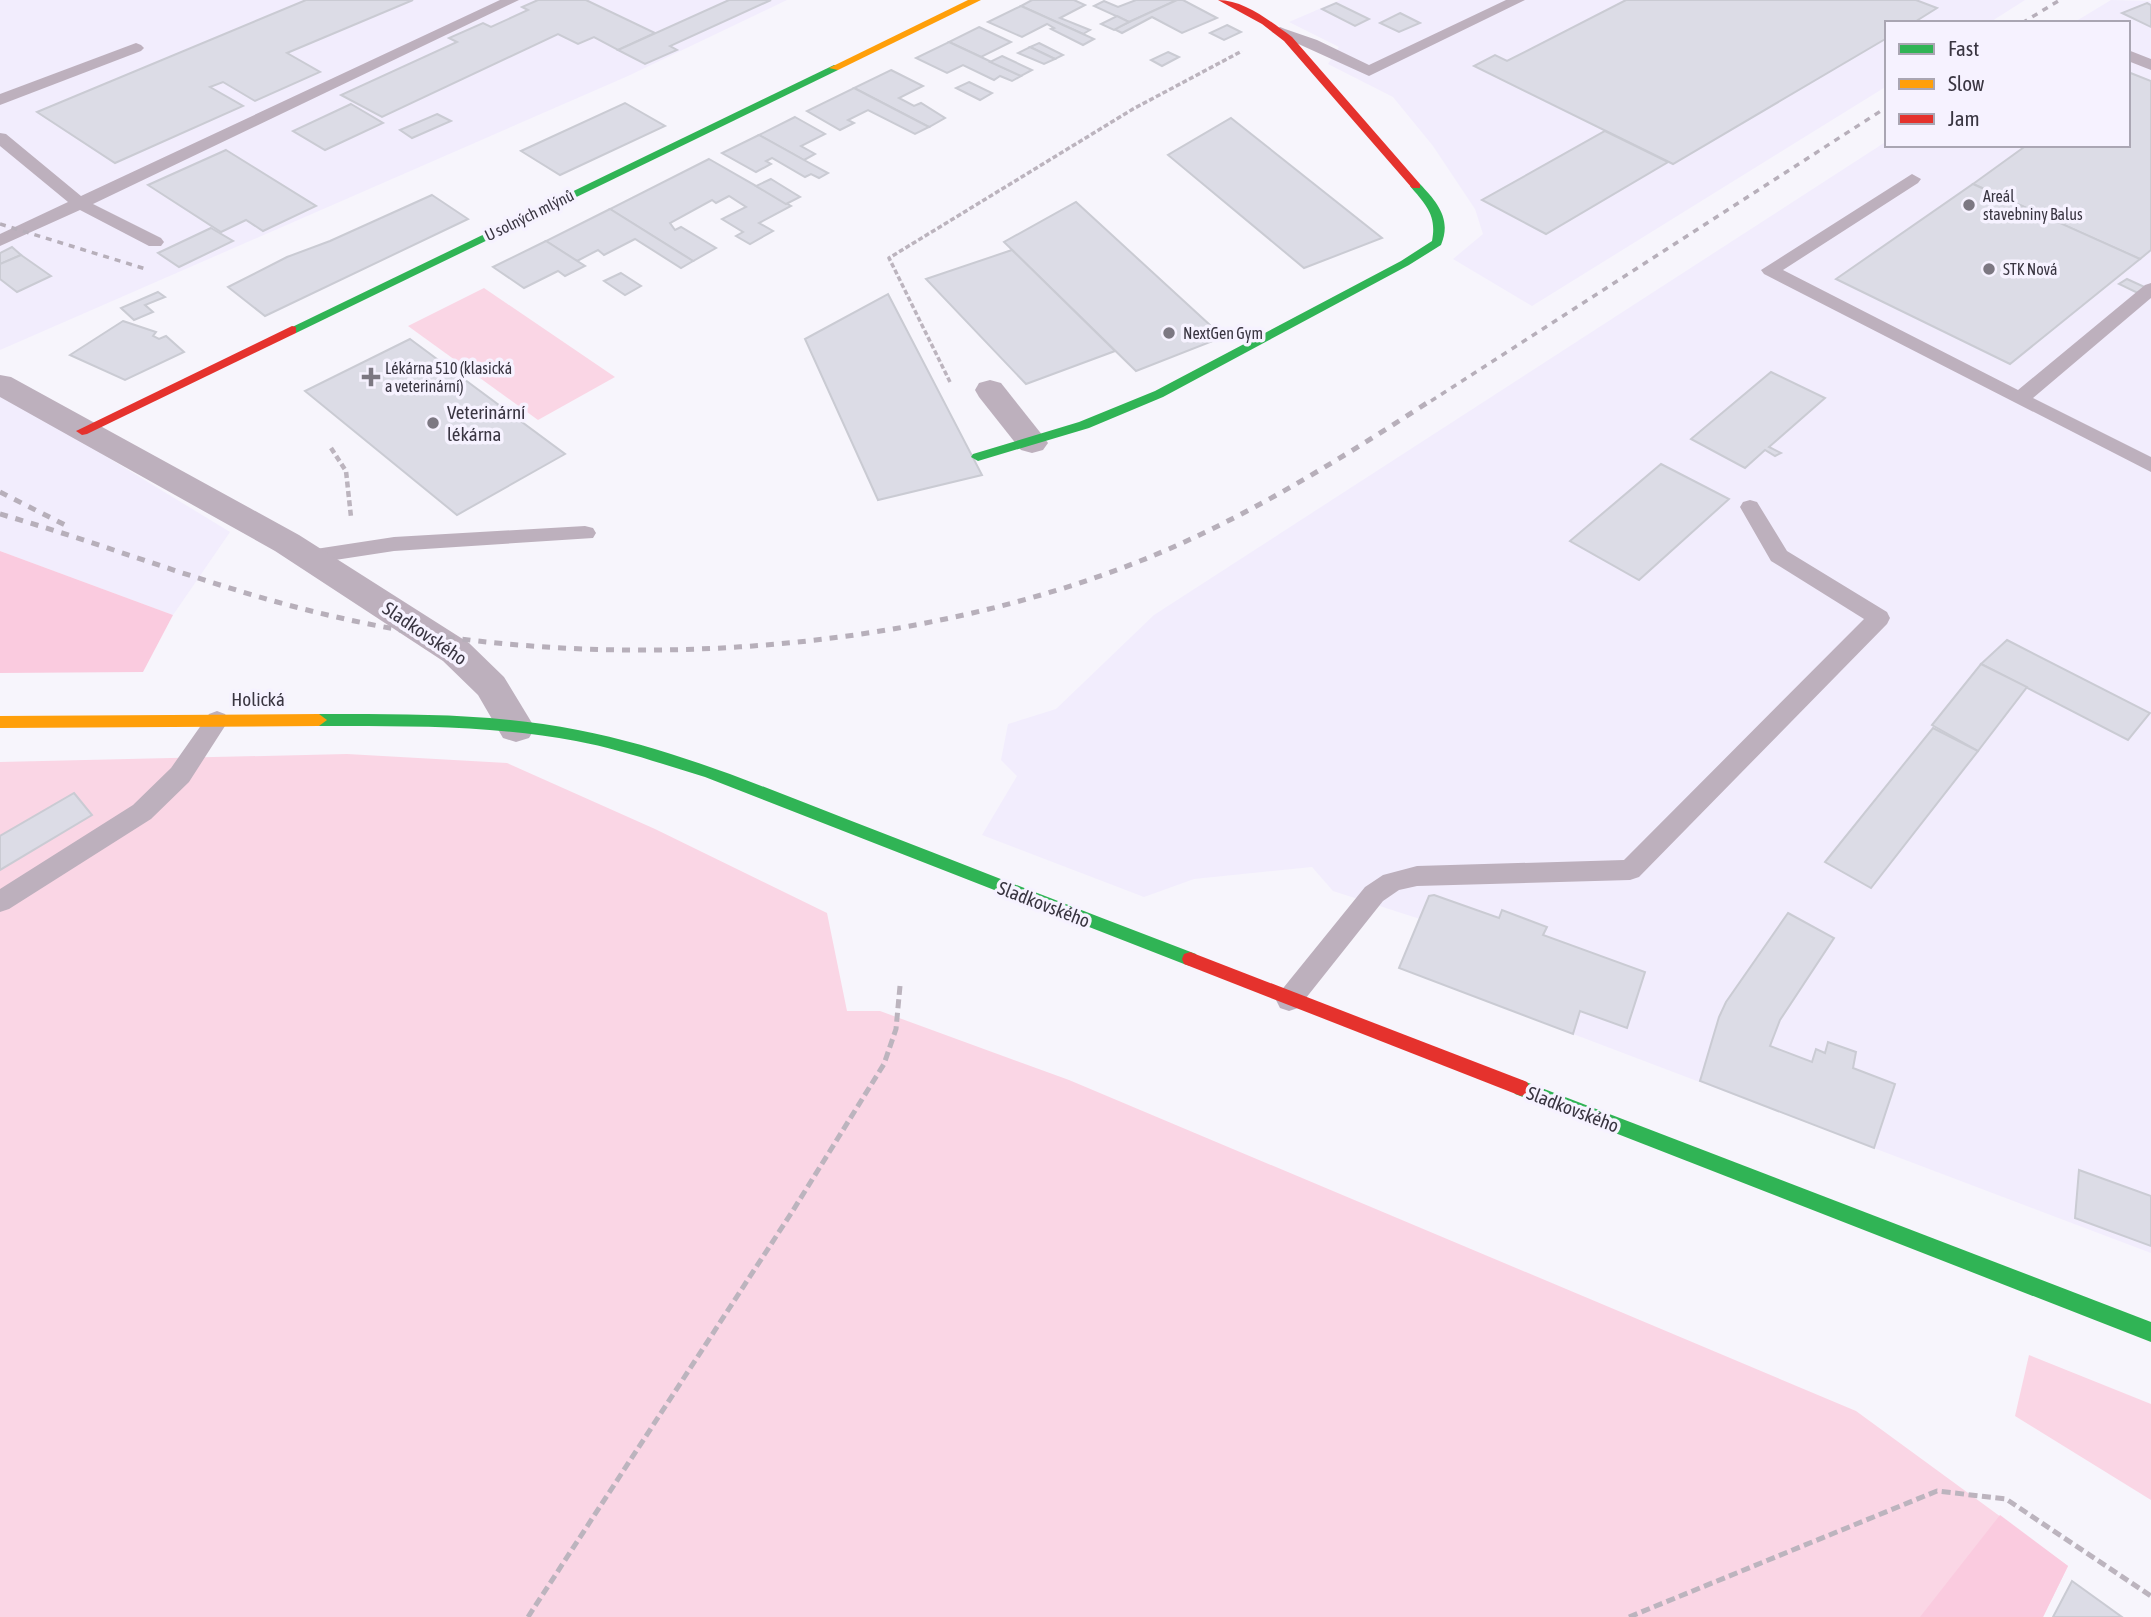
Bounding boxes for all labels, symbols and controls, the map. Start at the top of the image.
legend [1885,21,2130,147]
text: Fast [1948,36,1979,60]
text: Slow [1948,71,1985,95]
text: Jam [1948,106,1980,130]
street label: U solných mlýnů [482,186,577,245]
place label: Areál stavebniny Balus [1983,187,2083,224]
marker: Areál stavebniny Balus [1961,197,1977,213]
place label: STK Nová [2003,260,2057,278]
marker: STK Nová [1981,261,1997,277]
place label: NextGen Gym [1183,324,1263,343]
marker: NextGen Gym [1161,325,1177,341]
place label: Lékárna 510 (klasická a veterinární) [385,359,512,396]
marker: Lékárna 510 (klasická a veterinární) [363,369,379,385]
place label: Veterinární lékárna [447,401,526,445]
marker: Veterinární lékárna [425,415,441,431]
street label: Sladkovského [379,597,471,669]
street label: Holická [231,688,285,710]
street label: Sladkovského [995,876,1093,932]
street label: Sladkovského [1524,1081,1622,1137]

